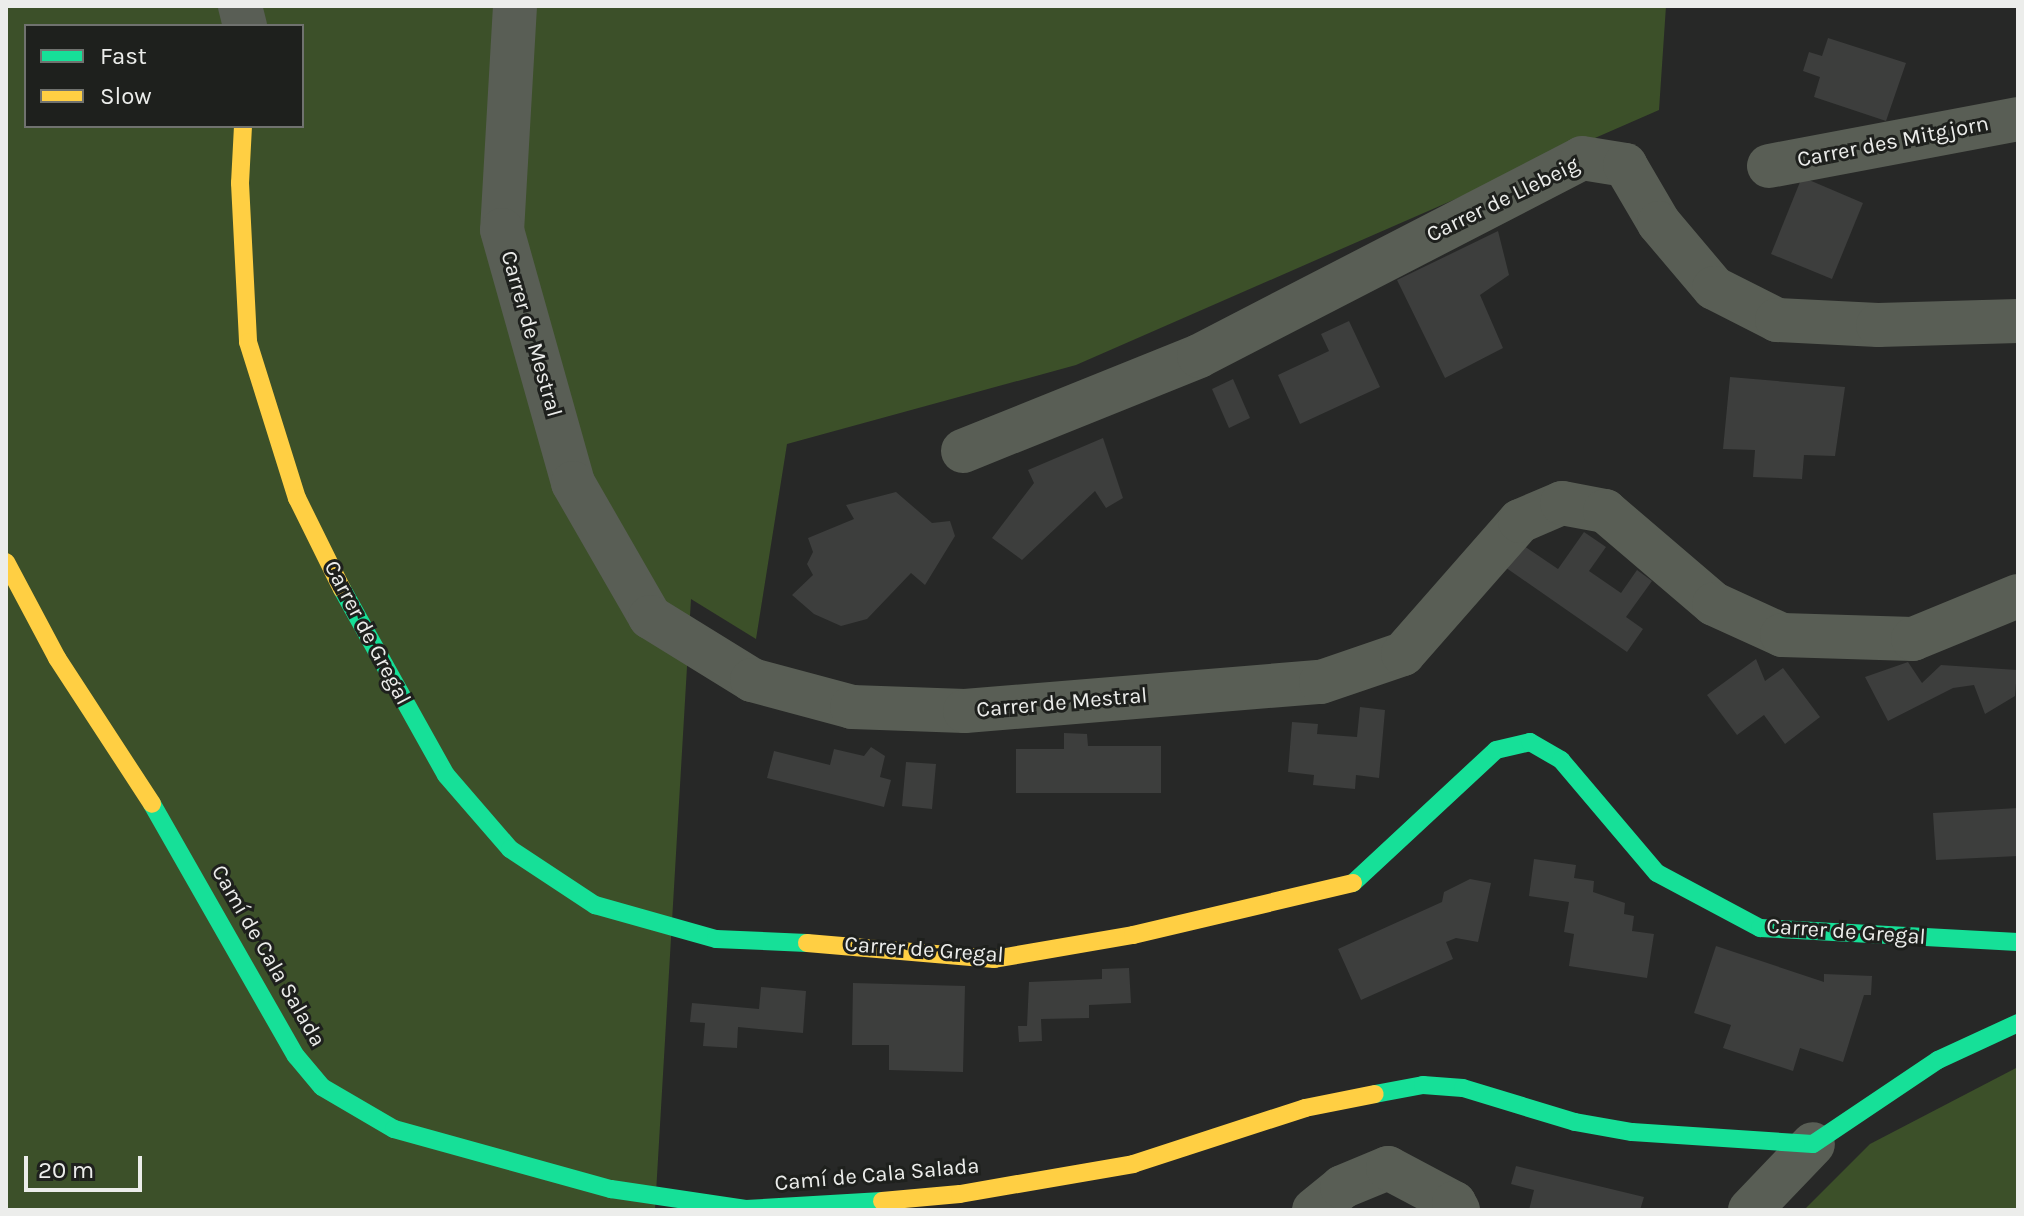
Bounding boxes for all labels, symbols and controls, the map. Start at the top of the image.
legend [24,24,304,128]
text: Fast [100,42,147,70]
text: Slow [100,82,152,110]
street label: Carrer des Mitgjorn [1795,110,1991,174]
street label: Carrer de Llebeig [1422,152,1584,248]
street label: Carrer de Mestral [495,248,567,420]
street label: Carrer de Gregal [318,556,416,710]
street label: Carrer de Mestral [975,682,1149,724]
street label: Camí de Cala Salada [205,860,331,1052]
street label: Carrer de Gregal [1765,913,1927,951]
street label: Carrer de Gregal [843,931,1005,969]
scale bar [28,1140,146,1190]
street label: Camí de Cala Salada [774,1153,980,1197]
text: 20 m [38,1156,94,1184]

